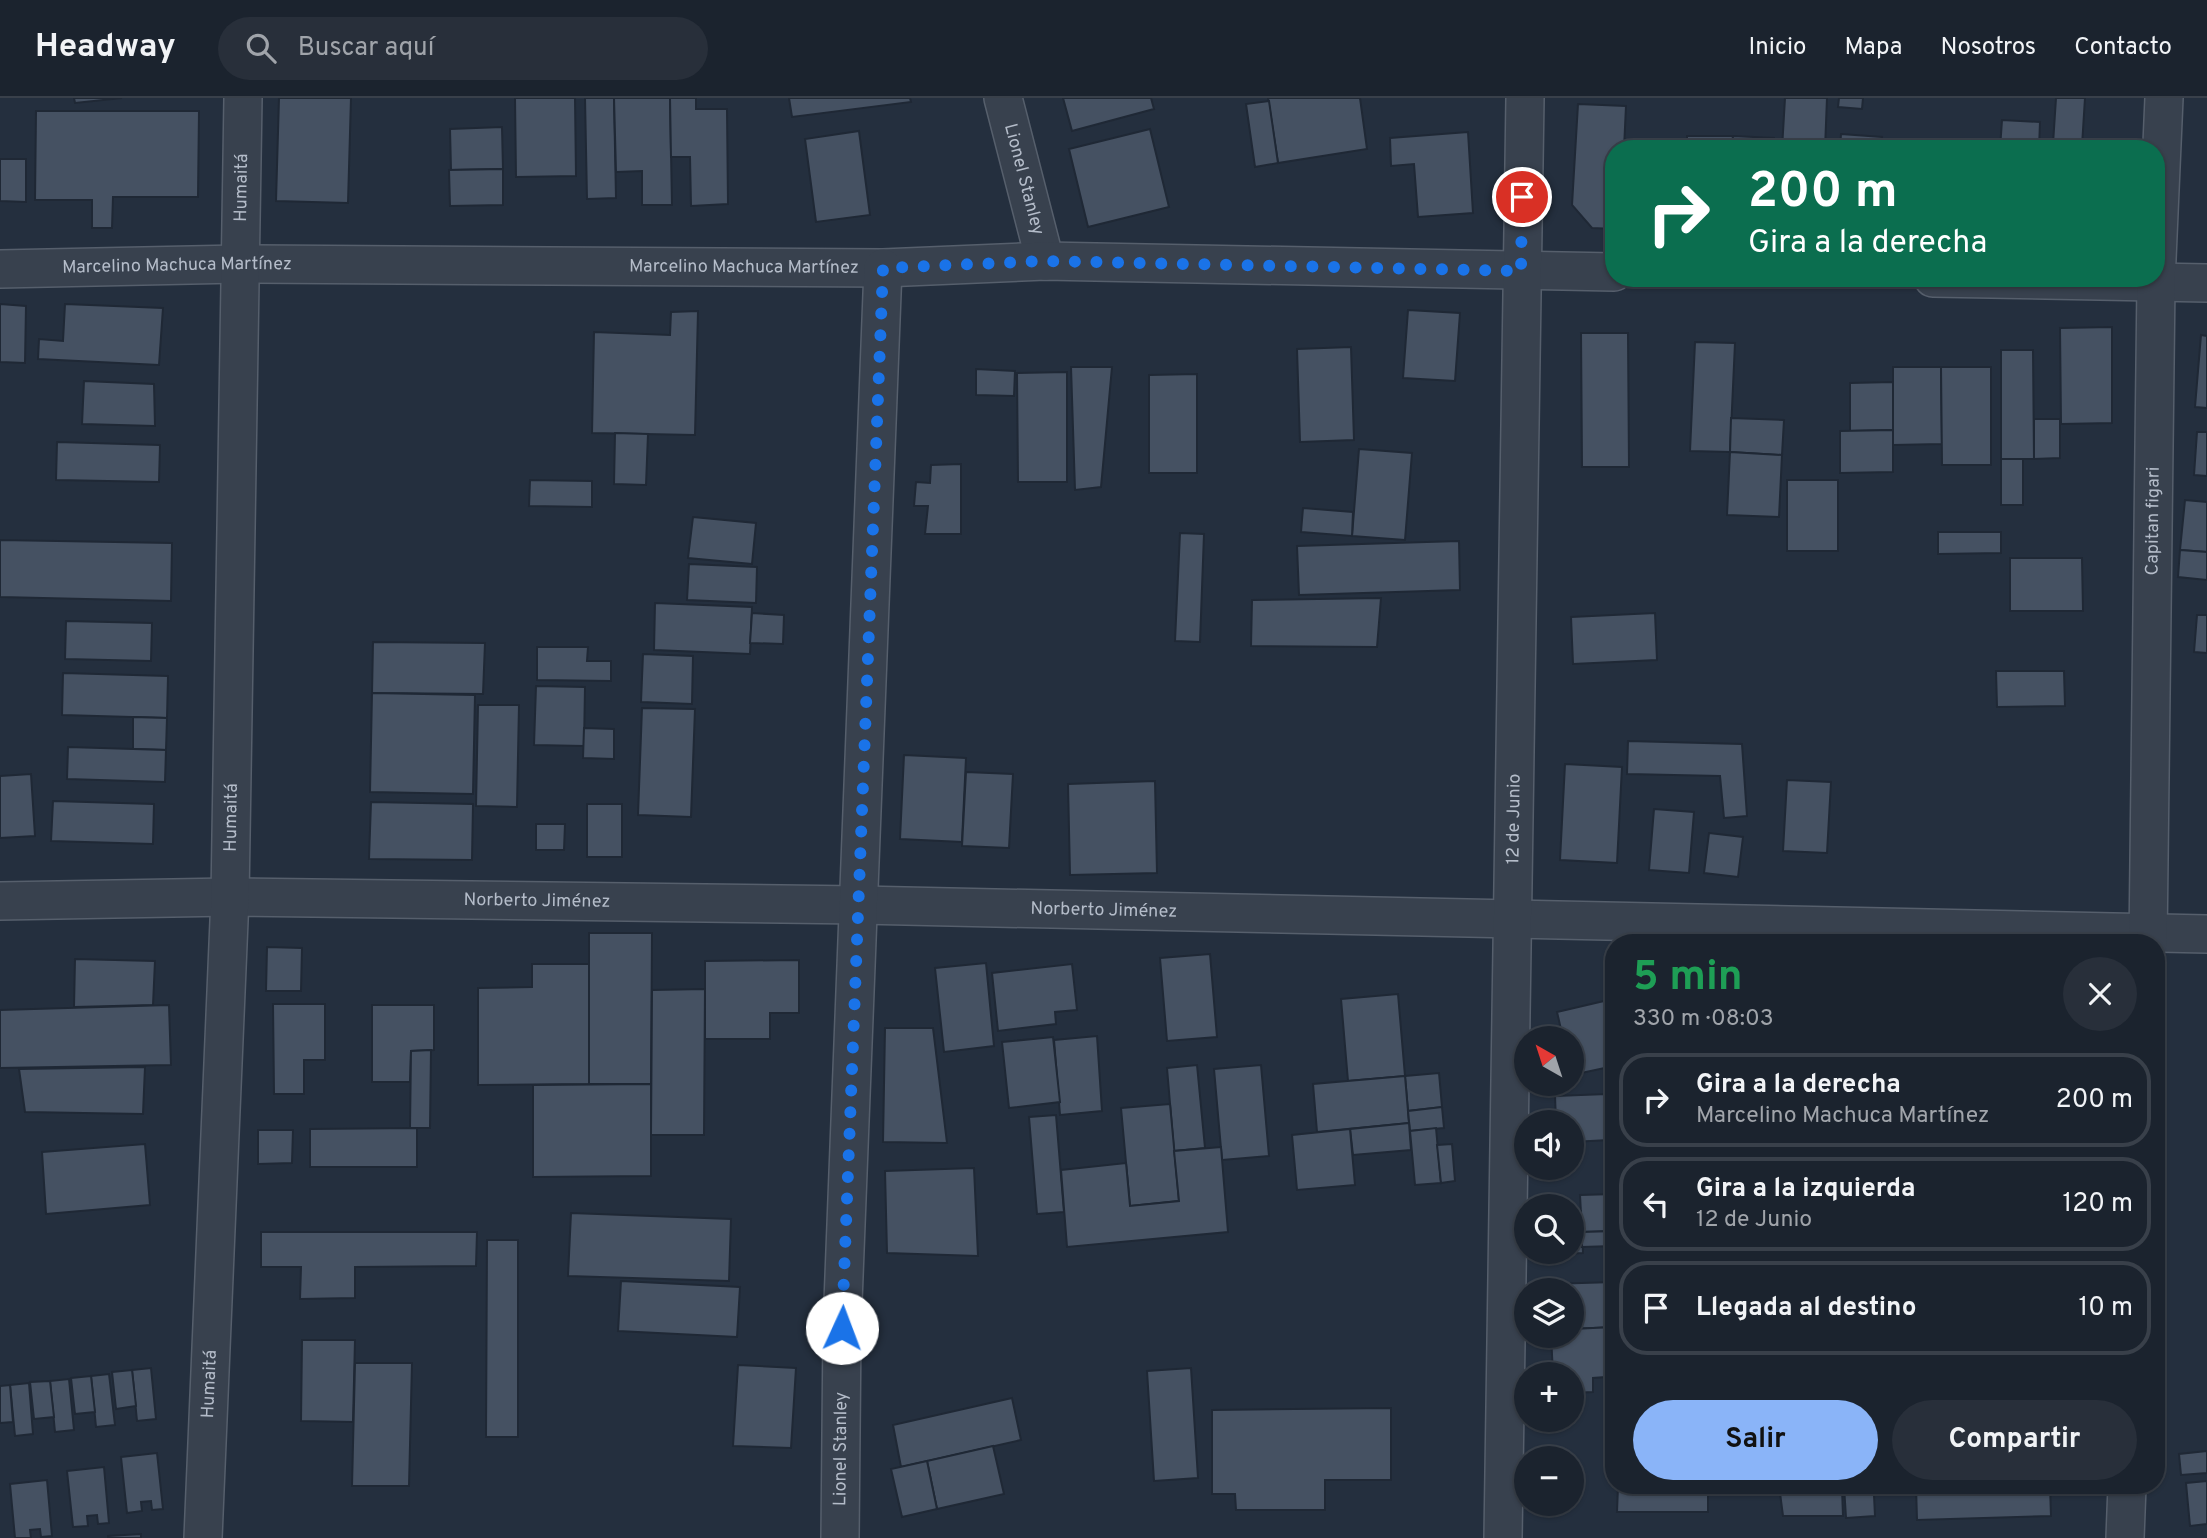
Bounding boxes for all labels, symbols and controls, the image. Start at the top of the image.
search box [218,17,708,80]
text: Headway [35,27,176,69]
icon: search [242,29,280,67]
text: Buscar aquí [298,32,434,65]
text: Inicio [1749,33,1806,63]
text: Mapa [1844,33,1903,63]
text: Nosotros [1941,33,2036,63]
text: Contacto [2074,33,2172,63]
street label: Lionel Stanley [999,121,1049,238]
street label: Humaitá [229,153,254,222]
text: 200 m [1748,163,1898,225]
pin [1492,167,1552,227]
icon: right [1633,168,1724,259]
icon: arrive [1503,178,1541,216]
text: Gira a la derecha [1748,224,1987,264]
street label: Marcelino Machuca Martínez [62,252,292,279]
street label: Marcelino Machuca Martínez [629,255,859,279]
street label: Capitan figari [2141,466,2165,576]
street label: 12 de Junio [1502,773,1526,865]
street label: Humaitá [219,783,243,852]
street label: Norberto Jiménez [463,888,610,913]
street label: Norberto Jiménez [1030,897,1177,923]
text: 5 min [1633,952,1743,1005]
button: close [2063,957,2137,1031]
text: 330 m · 08:03 [1633,1005,1774,1034]
north arrow [1514,1026,1584,1096]
map controls [1514,1026,1584,1516]
text: Gira a la derecha [1696,1069,1901,1102]
icon: right [1637,1081,1675,1119]
text: 200 m [2056,1084,2133,1117]
text: Marcelino Machuca Martínez [1696,1102,1989,1131]
button: sound [1514,1110,1584,1180]
text: Gira a la izquierda [1696,1173,1915,1206]
icon: left [1637,1185,1675,1223]
text: 120 m [2063,1188,2133,1221]
button: search [1514,1194,1584,1264]
text: 12 de Junio [1696,1206,1812,1235]
button: layers [1514,1278,1584,1348]
icon: arrive [1637,1289,1675,1327]
position arrow [805,1291,879,1365]
text: Llegada al destino [1696,1292,1916,1325]
text: 10 m [2078,1292,2133,1325]
street label: Humaitá [197,1349,222,1419]
button: + [1514,1362,1584,1432]
street label: Lionel Stanley [829,1392,853,1506]
button: Salir [1633,1400,1878,1480]
button: Compartir [1892,1400,2137,1480]
button: − [1514,1446,1584,1516]

